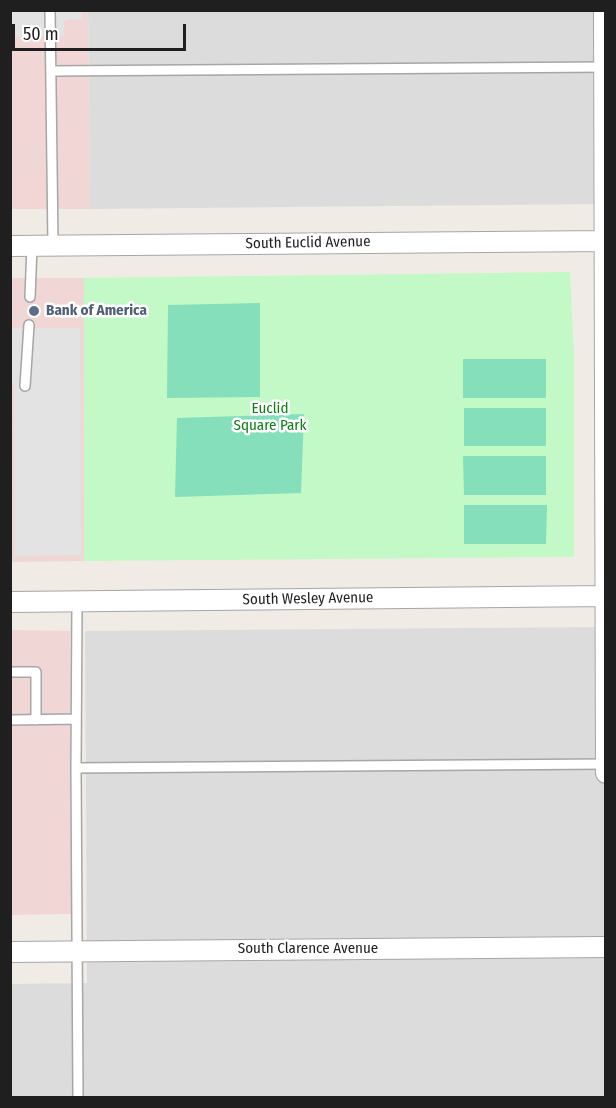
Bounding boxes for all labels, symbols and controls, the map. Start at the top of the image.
scale bar [15,12,189,50]
text: 50 m [23,23,59,45]
street label: South Euclid Avenue [245,233,371,253]
place label: Bank of America [46,302,147,320]
marker: Bank of America [27,304,41,318]
park label: Euclid Square Park [233,400,307,435]
street label: South Wesley Avenue [242,589,374,609]
street label: South Clarence Avenue [238,940,378,958]

